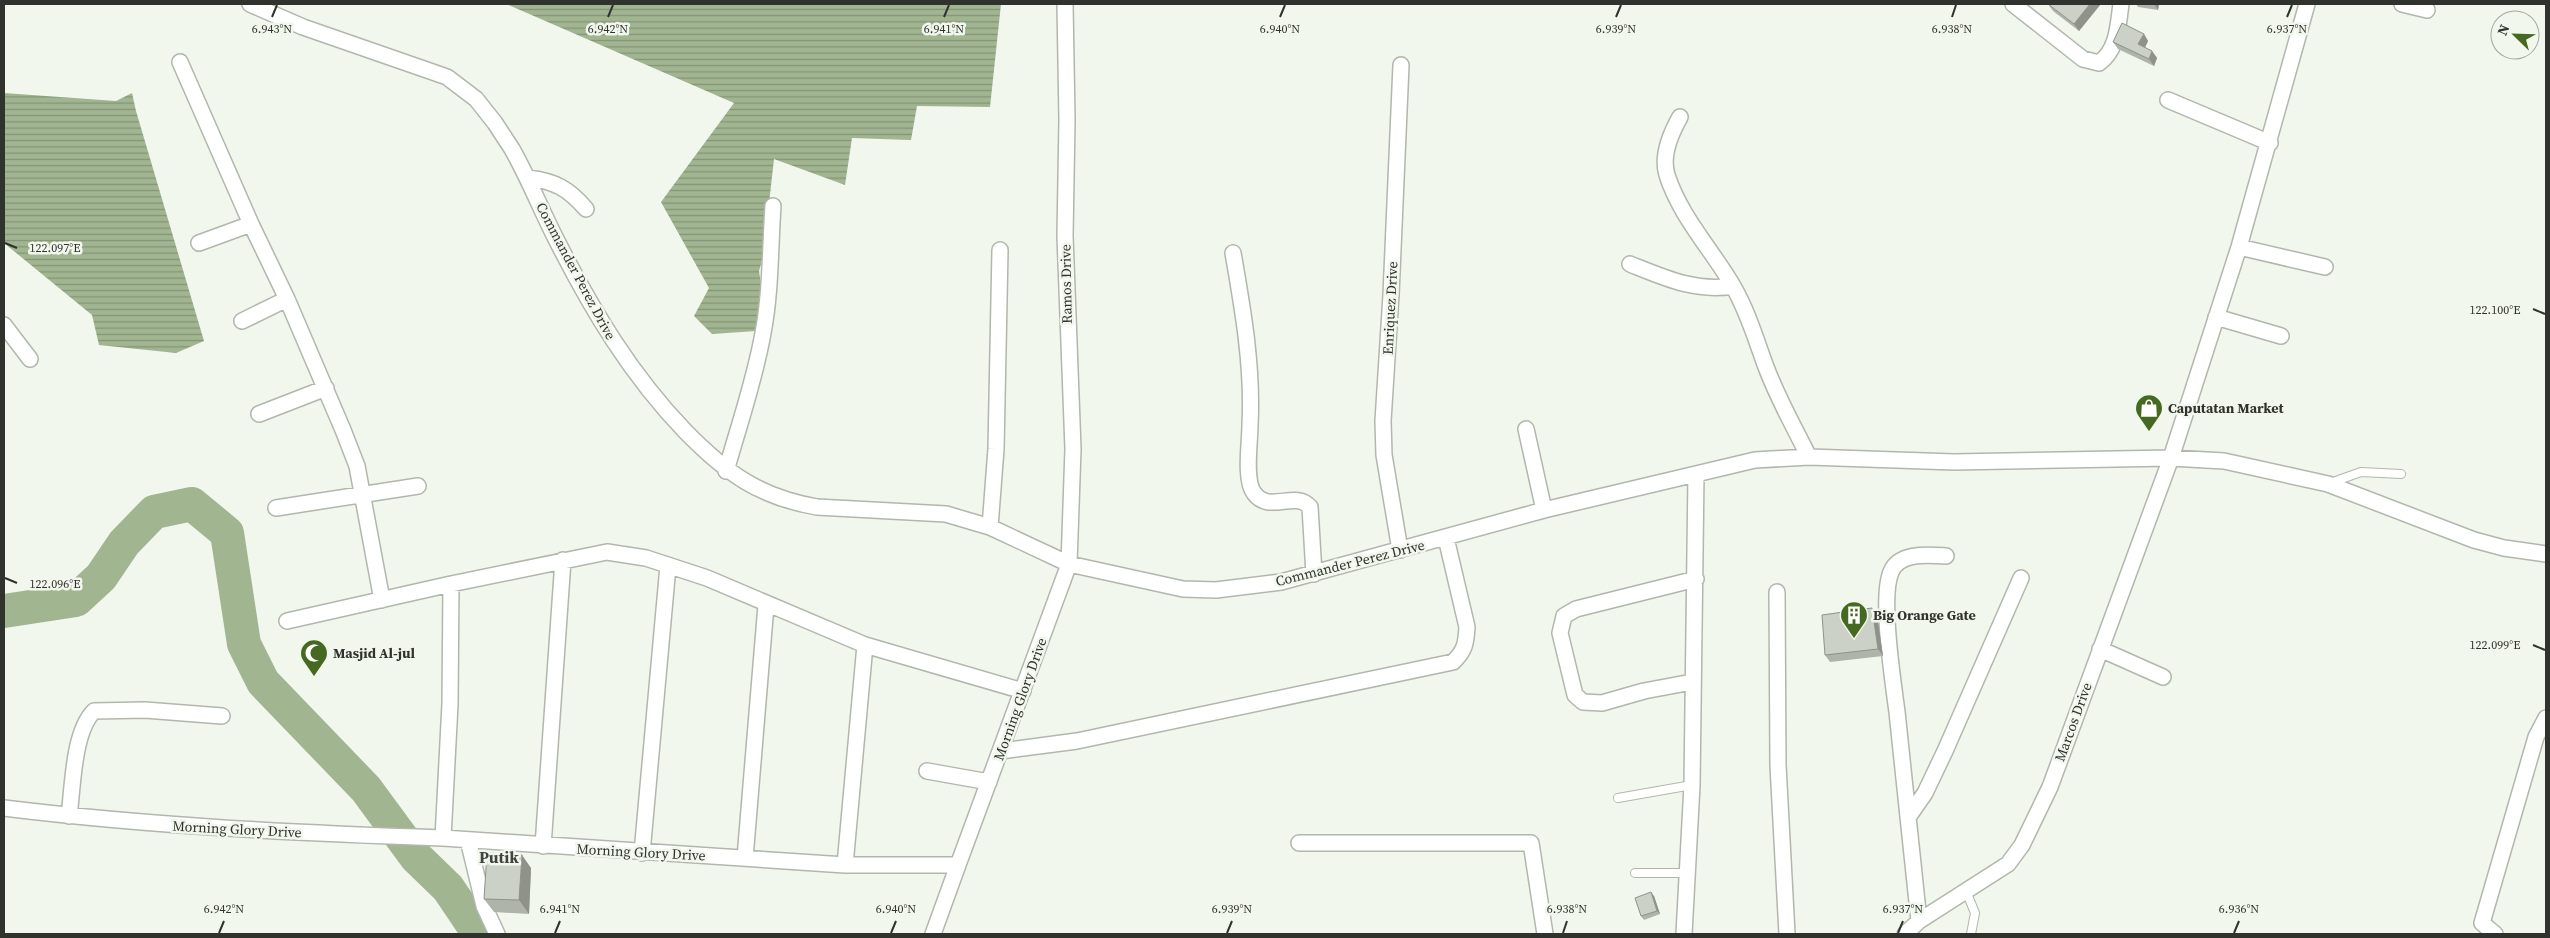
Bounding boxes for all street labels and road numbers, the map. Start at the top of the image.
street label: Commander Perez Drive [531,199,621,343]
street label: Ramos Drive [1055,244,1077,324]
street label: Enriquez Drive [1378,261,1402,355]
street label: Commander Perez Drive [1273,535,1427,591]
street label: Morning Glory Drive [988,635,1052,763]
street label: Marcos Drive [2049,680,2097,764]
street label: Morning Glory Drive [172,816,302,842]
street label: Morning Glory Drive [576,839,706,865]

